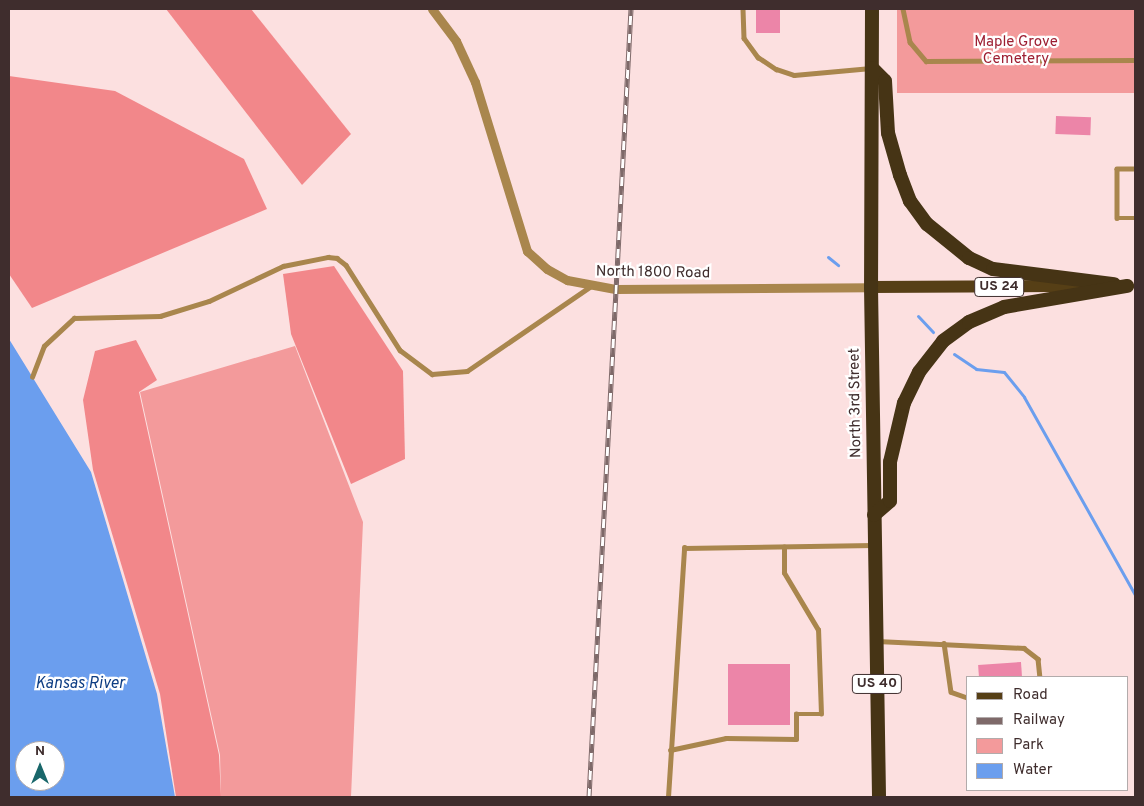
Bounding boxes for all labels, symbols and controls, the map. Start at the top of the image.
park label: Maple Grove Cemetery [974,33,1058,68]
street label: North 1800 Road [596,263,710,283]
road number: US 24 [974,276,1024,298]
street label: North 3rd Street [846,348,866,458]
road number: US 40 [851,672,903,696]
water label: Kansas River [35,674,125,694]
legend [966,676,1129,791]
text: Road [1013,686,1048,705]
text: Railway [1013,711,1065,730]
text: Park [1013,736,1044,755]
north arrow [15,741,65,791]
text: N [35,743,45,760]
text: Water [1013,761,1052,780]

